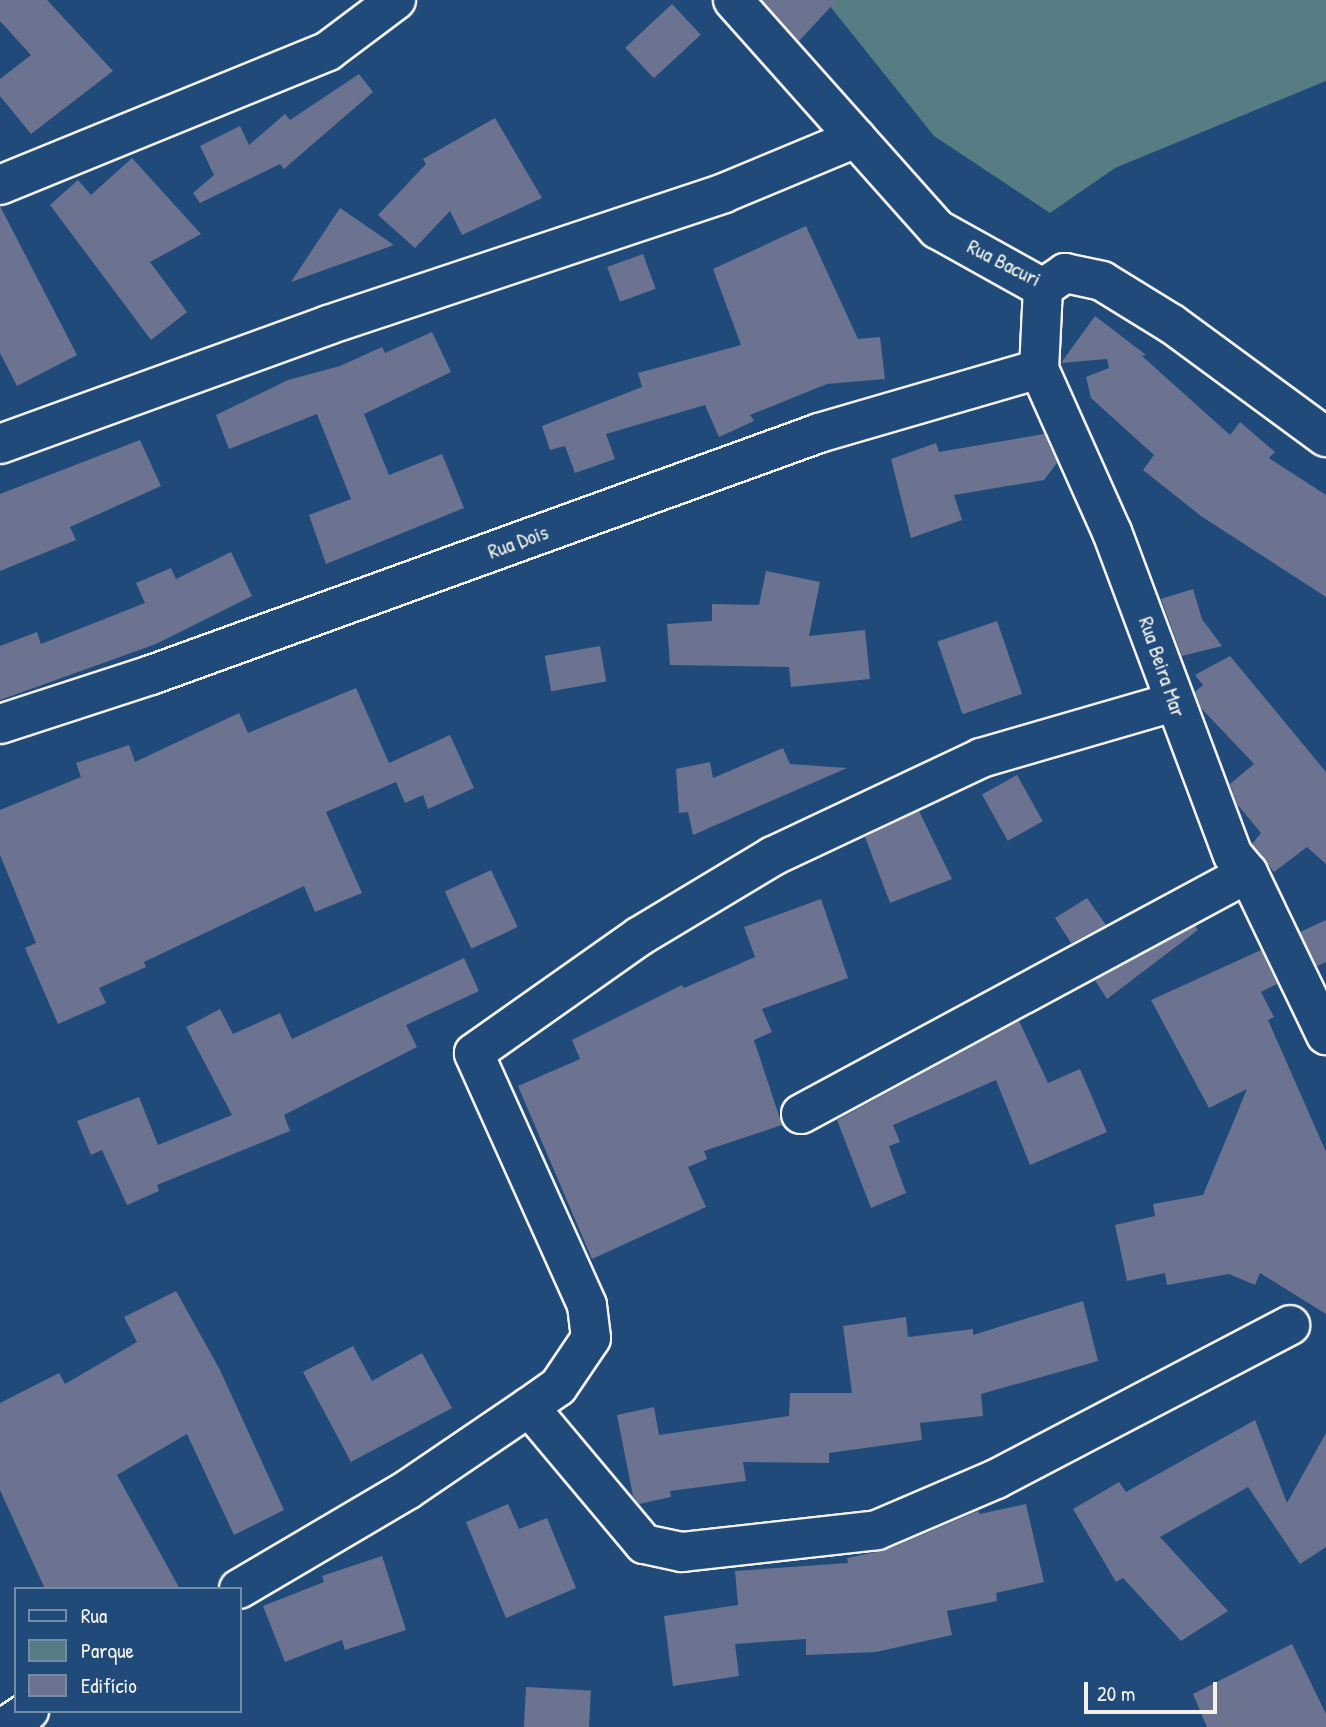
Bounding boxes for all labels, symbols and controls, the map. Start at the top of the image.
street label: Rua Bacuri [963,234,1045,292]
street label: Rua Dois [484,520,552,564]
street label: Rua Beira Mar [1133,613,1191,721]
legend [14,1587,242,1713]
text: Rua [81,1601,107,1630]
text: Parque [81,1636,134,1665]
scale bar [1088,1668,1221,1712]
text: Edifício [81,1671,137,1700]
text: 20 m [1097,1679,1135,1708]

